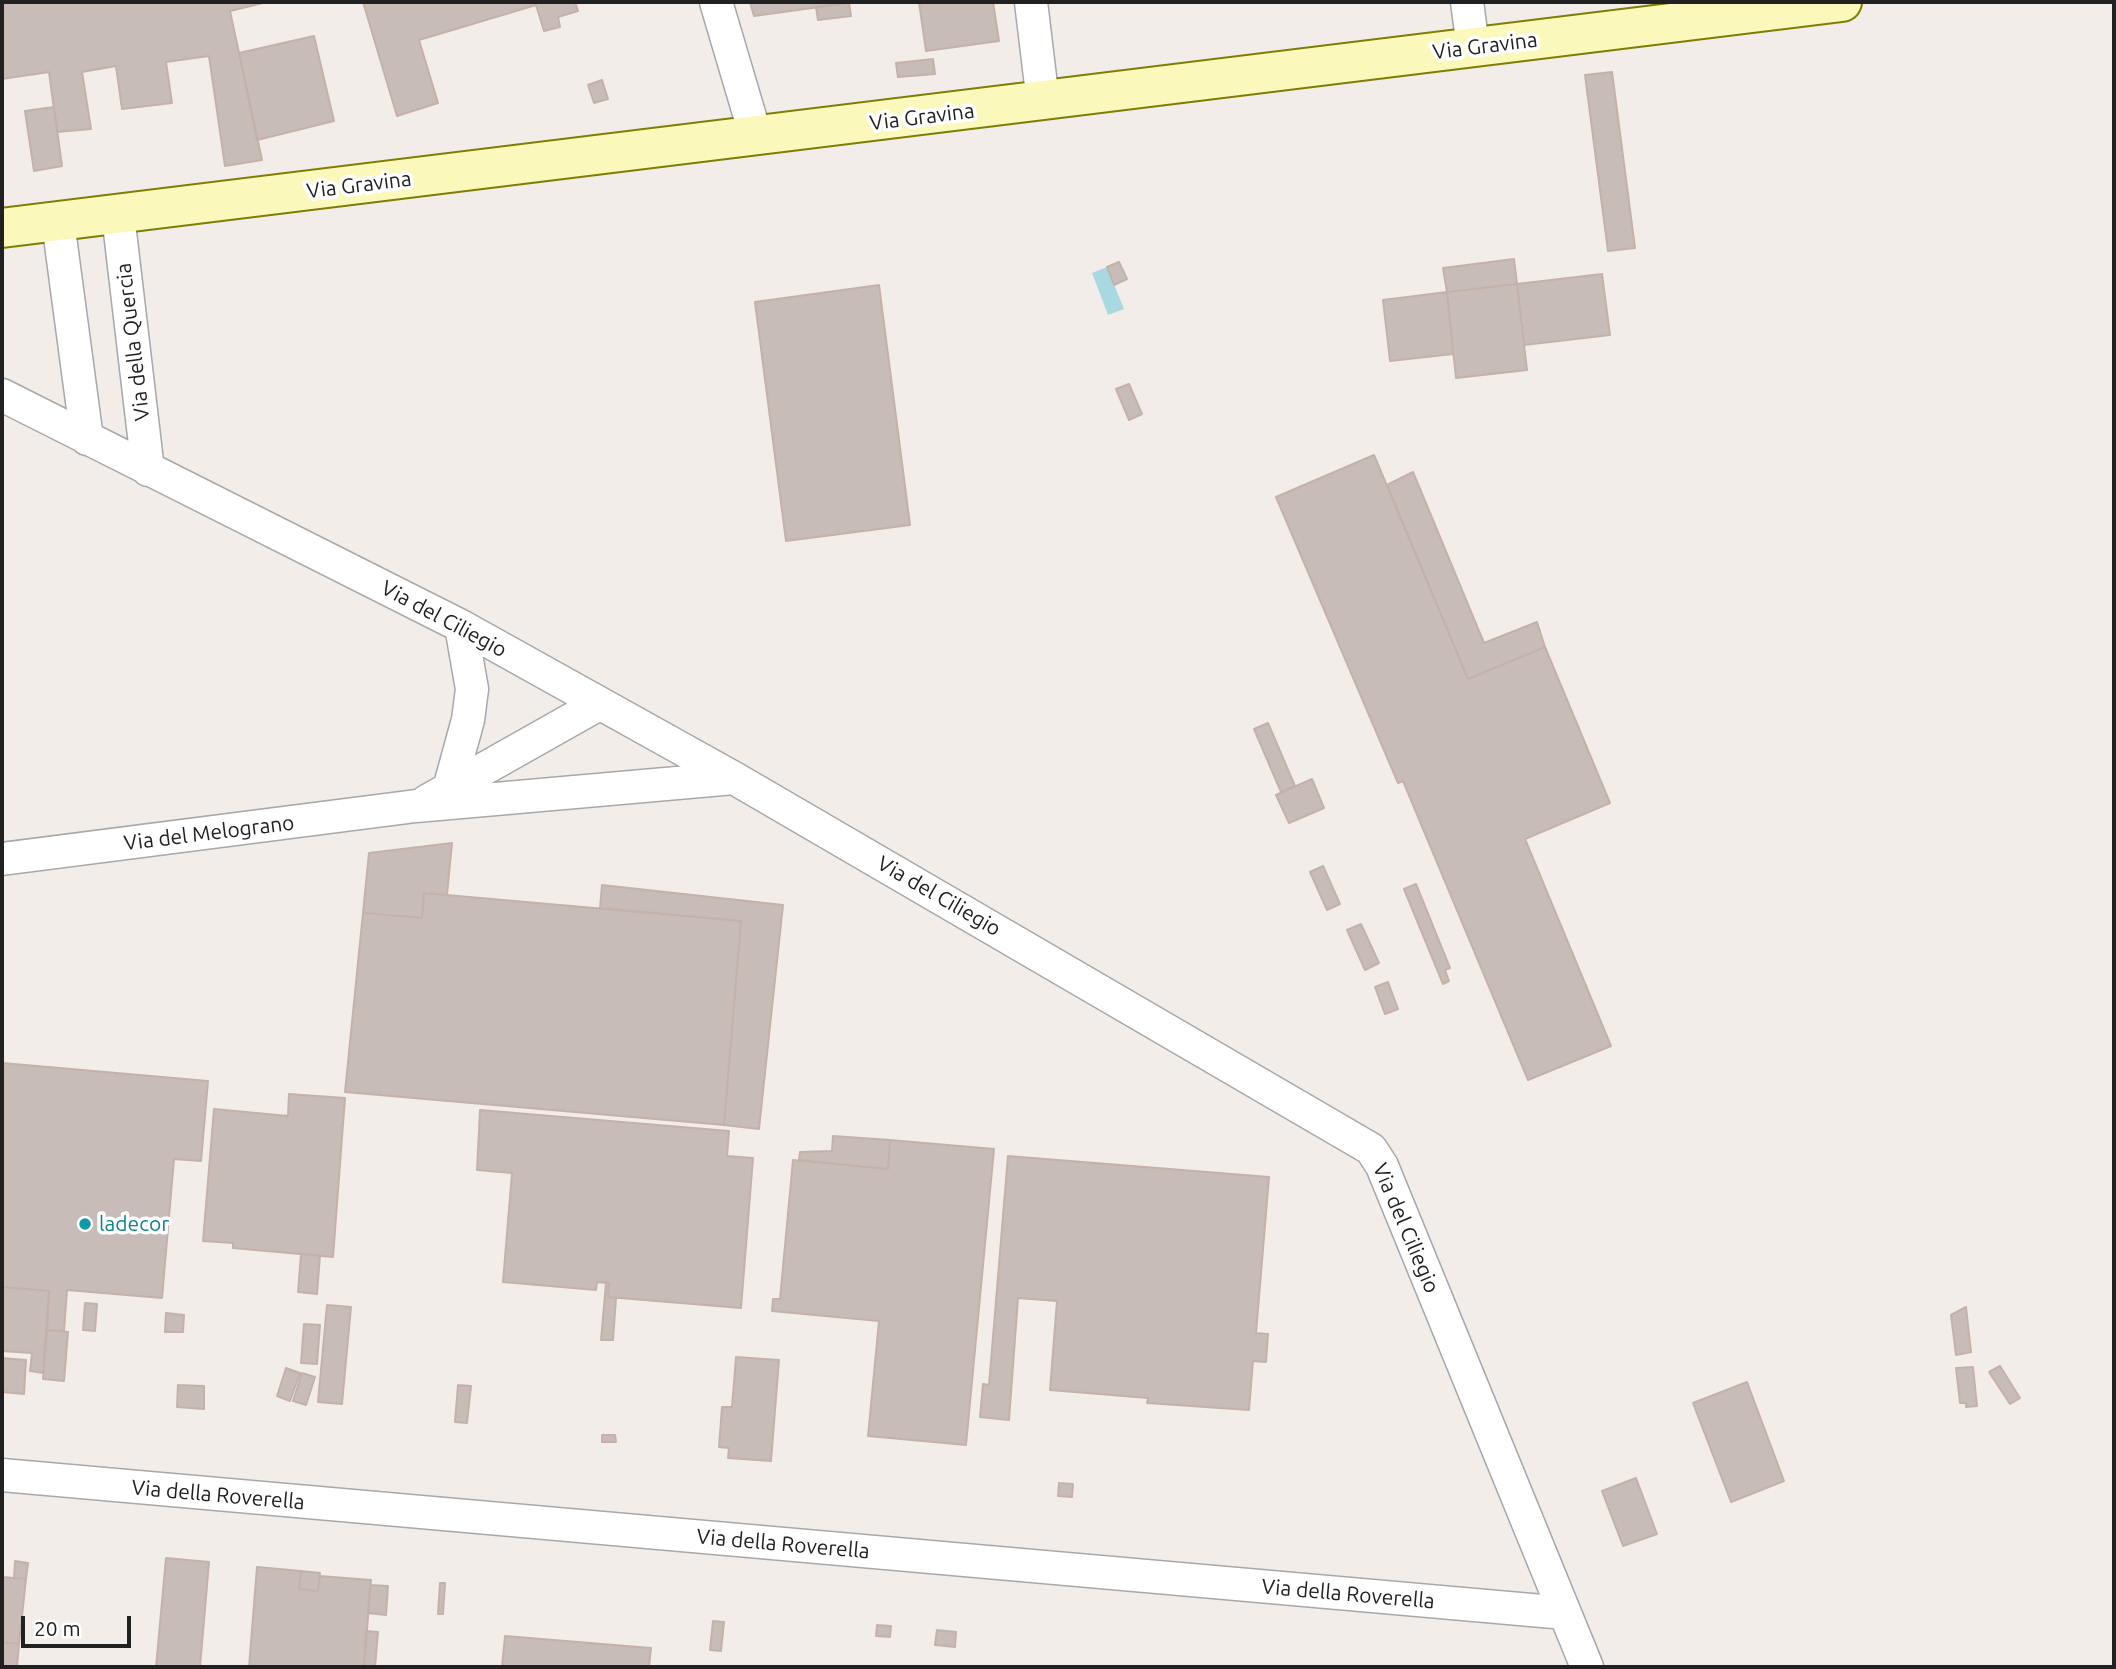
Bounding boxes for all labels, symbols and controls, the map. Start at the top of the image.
street label: Via Gravina [1431,27,1539,65]
street label: Via Gravina [868,98,976,136]
street label: Via Gravina [305,166,413,204]
street label: Via della Quercia [111,262,155,422]
street label: Via del Ciliegio [377,575,511,663]
street label: Via del Melograno [122,810,296,856]
street label: Via del Ciliegio [873,850,1005,942]
street label: Via del Ciliegio [1367,1159,1445,1297]
place label: ladecor [99,1211,169,1237]
marker: ladecor [77,1216,93,1232]
street label: Via della Roverella [130,1475,306,1515]
street label: Via della Roverella [695,1524,871,1564]
street label: Via della Roverella [1260,1574,1436,1614]
scale bar [24,1602,135,1646]
text: 20 m [34,1616,81,1640]

